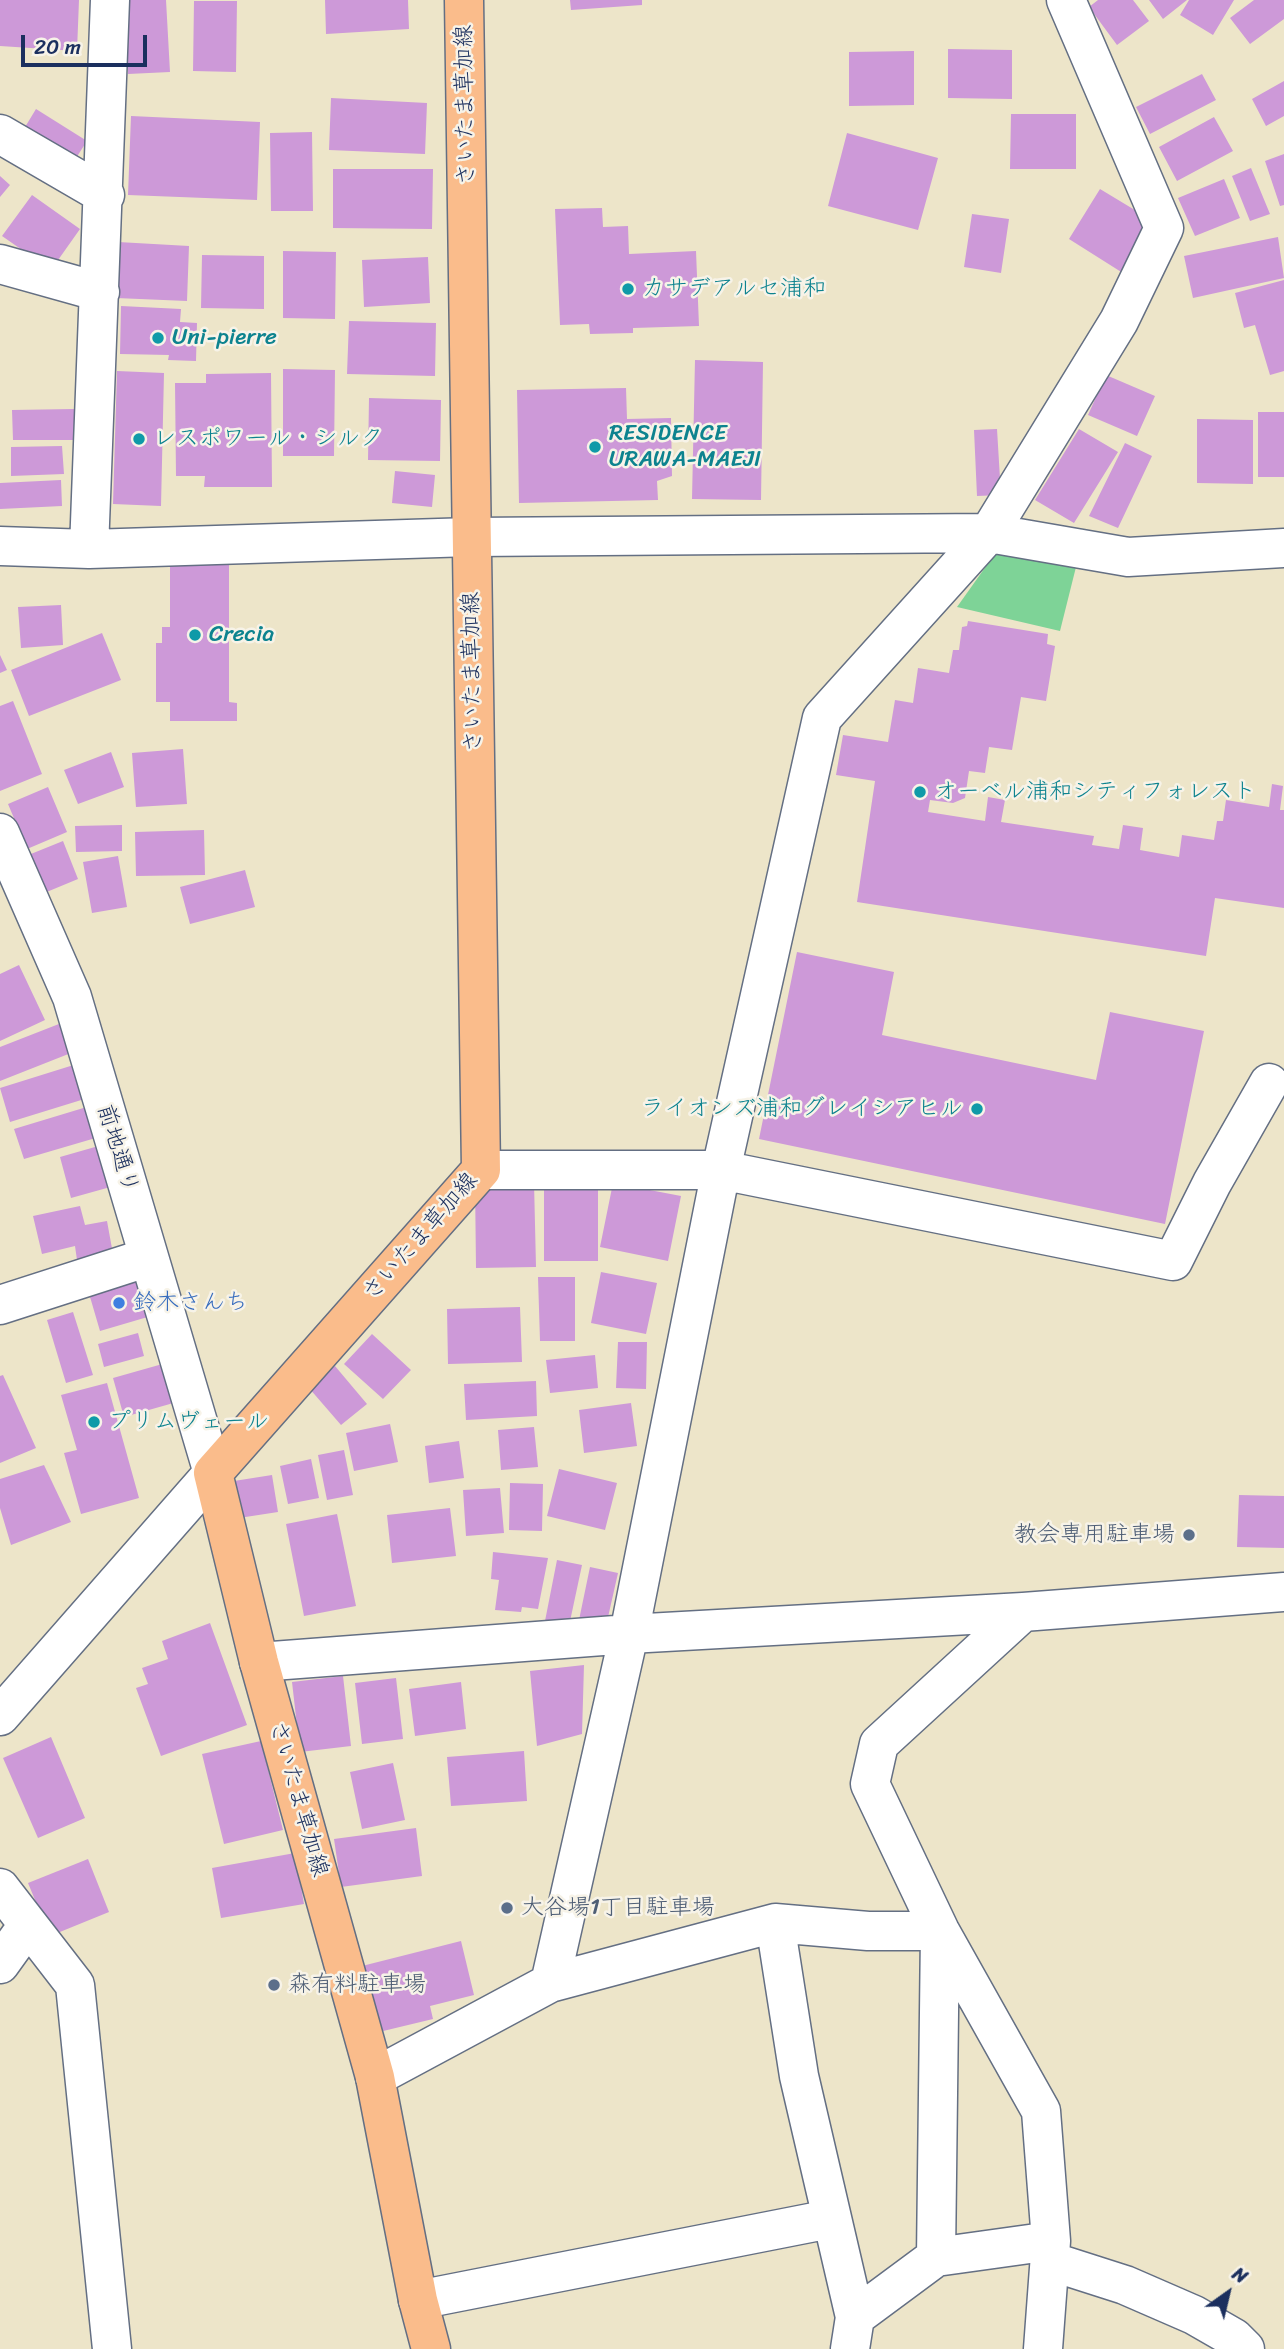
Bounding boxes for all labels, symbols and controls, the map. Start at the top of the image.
scale bar [24,21,150,65]
street label: さいたま草加線 [451,24,481,186]
text: 20 m [34,28,81,66]
place label: カサデアルセ浦和 [642,275,826,303]
marker: カサデアルセ浦和 [620,281,636,297]
place label: Uni-pierre [172,324,277,352]
marker: Uni-pierre [150,330,166,346]
place label: RESIDENCE URAWA-MAEJI [609,420,761,474]
place label: レスポワール・シルク [153,425,383,453]
marker: レスポワール・シルク [131,431,147,447]
marker: RESIDENCE URAWA-MAEJI [587,439,603,455]
street label: さいたま草加線 [458,591,488,753]
place label: Crecia [209,621,274,649]
marker: Crecia [187,627,203,643]
place label: オーベル浦和シティフォレスト [934,778,1256,806]
marker: オーベル浦和シティフォレスト [912,784,928,800]
place label: ライオンズ浦和グレイシアヒル [641,1095,963,1123]
street label: 前地通り [90,1101,144,1197]
marker: ライオンズ浦和グレイシアヒル [969,1101,985,1117]
street label: さいたま草加線 [358,1167,484,1307]
place label: 鈴木さんち [133,1289,248,1317]
marker: 鈴木さんち [111,1295,127,1311]
place label: プリムヴェール [108,1408,269,1436]
marker: プリムヴェール [86,1414,102,1430]
place label: 教会専用駐車場 [1014,1521,1175,1549]
marker: 教会専用駐車場 [1181,1527,1197,1543]
street label: さいたま草加線 [263,1718,333,1880]
place label: 大谷場1丁目駐車場 [521,1894,715,1922]
marker: 大谷場1丁目駐車場 [499,1900,515,1916]
place label: 森有料駐車場 [288,1971,426,1999]
marker: 森有料駐車場 [266,1977,282,1993]
north arrow [1193,2258,1263,2328]
text: N [1225,2258,1255,2293]

